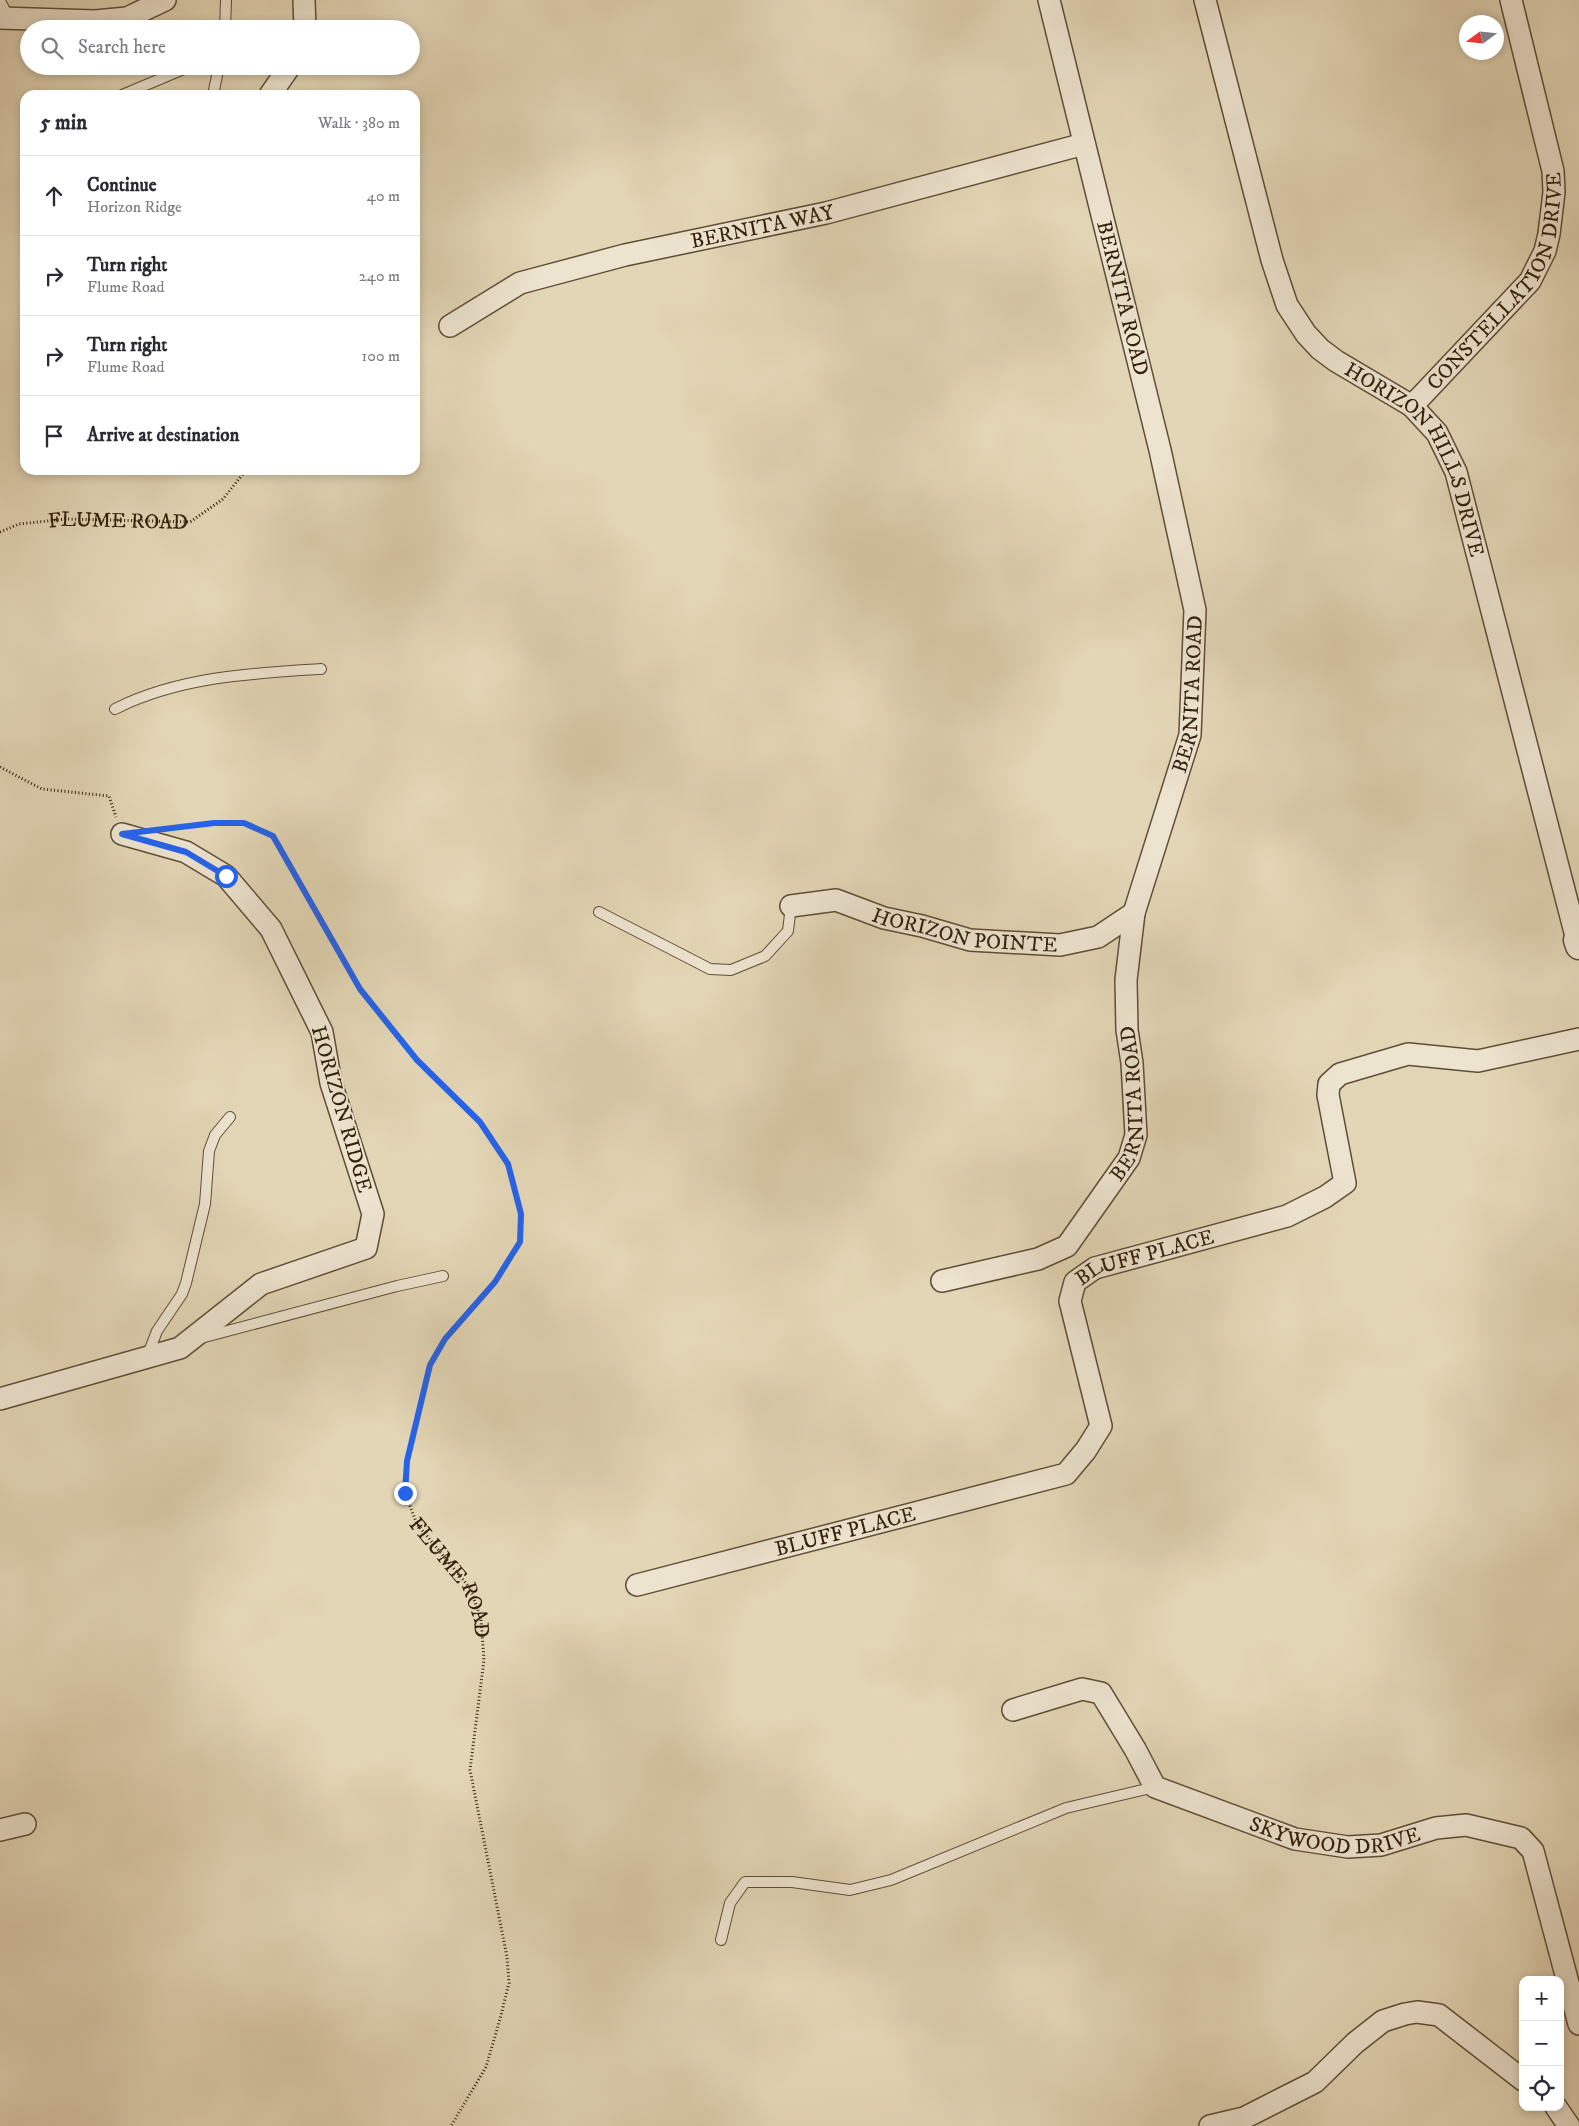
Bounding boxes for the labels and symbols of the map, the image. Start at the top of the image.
north arrow [1459,15,1504,60]
street label: CONSTELLATION DRIVE [1422,171,1569,396]
street label: BERNITA WAY [688,199,838,255]
street label: BERNITA ROAD [1090,218,1154,378]
street label: HORIZON HILLS DRIVE [1340,357,1489,560]
street label: FLUME ROAD [47,507,188,536]
street label: BERNITA ROAD [1167,615,1209,776]
route start [215,865,238,888]
street label: HORIZON POINTE [868,903,1058,959]
street label: HORIZON RIDGE [305,1023,377,1196]
street label: BERNITA ROAD [1105,1024,1150,1187]
street label: BLUFF PLACE [1070,1224,1217,1292]
route end [394,1482,417,1505]
street label: BLUFF PLACE [772,1501,919,1563]
street label: FLUME ROAD [403,1512,494,1639]
street label: SKYWOOD DRIVE [1246,1811,1424,1861]

